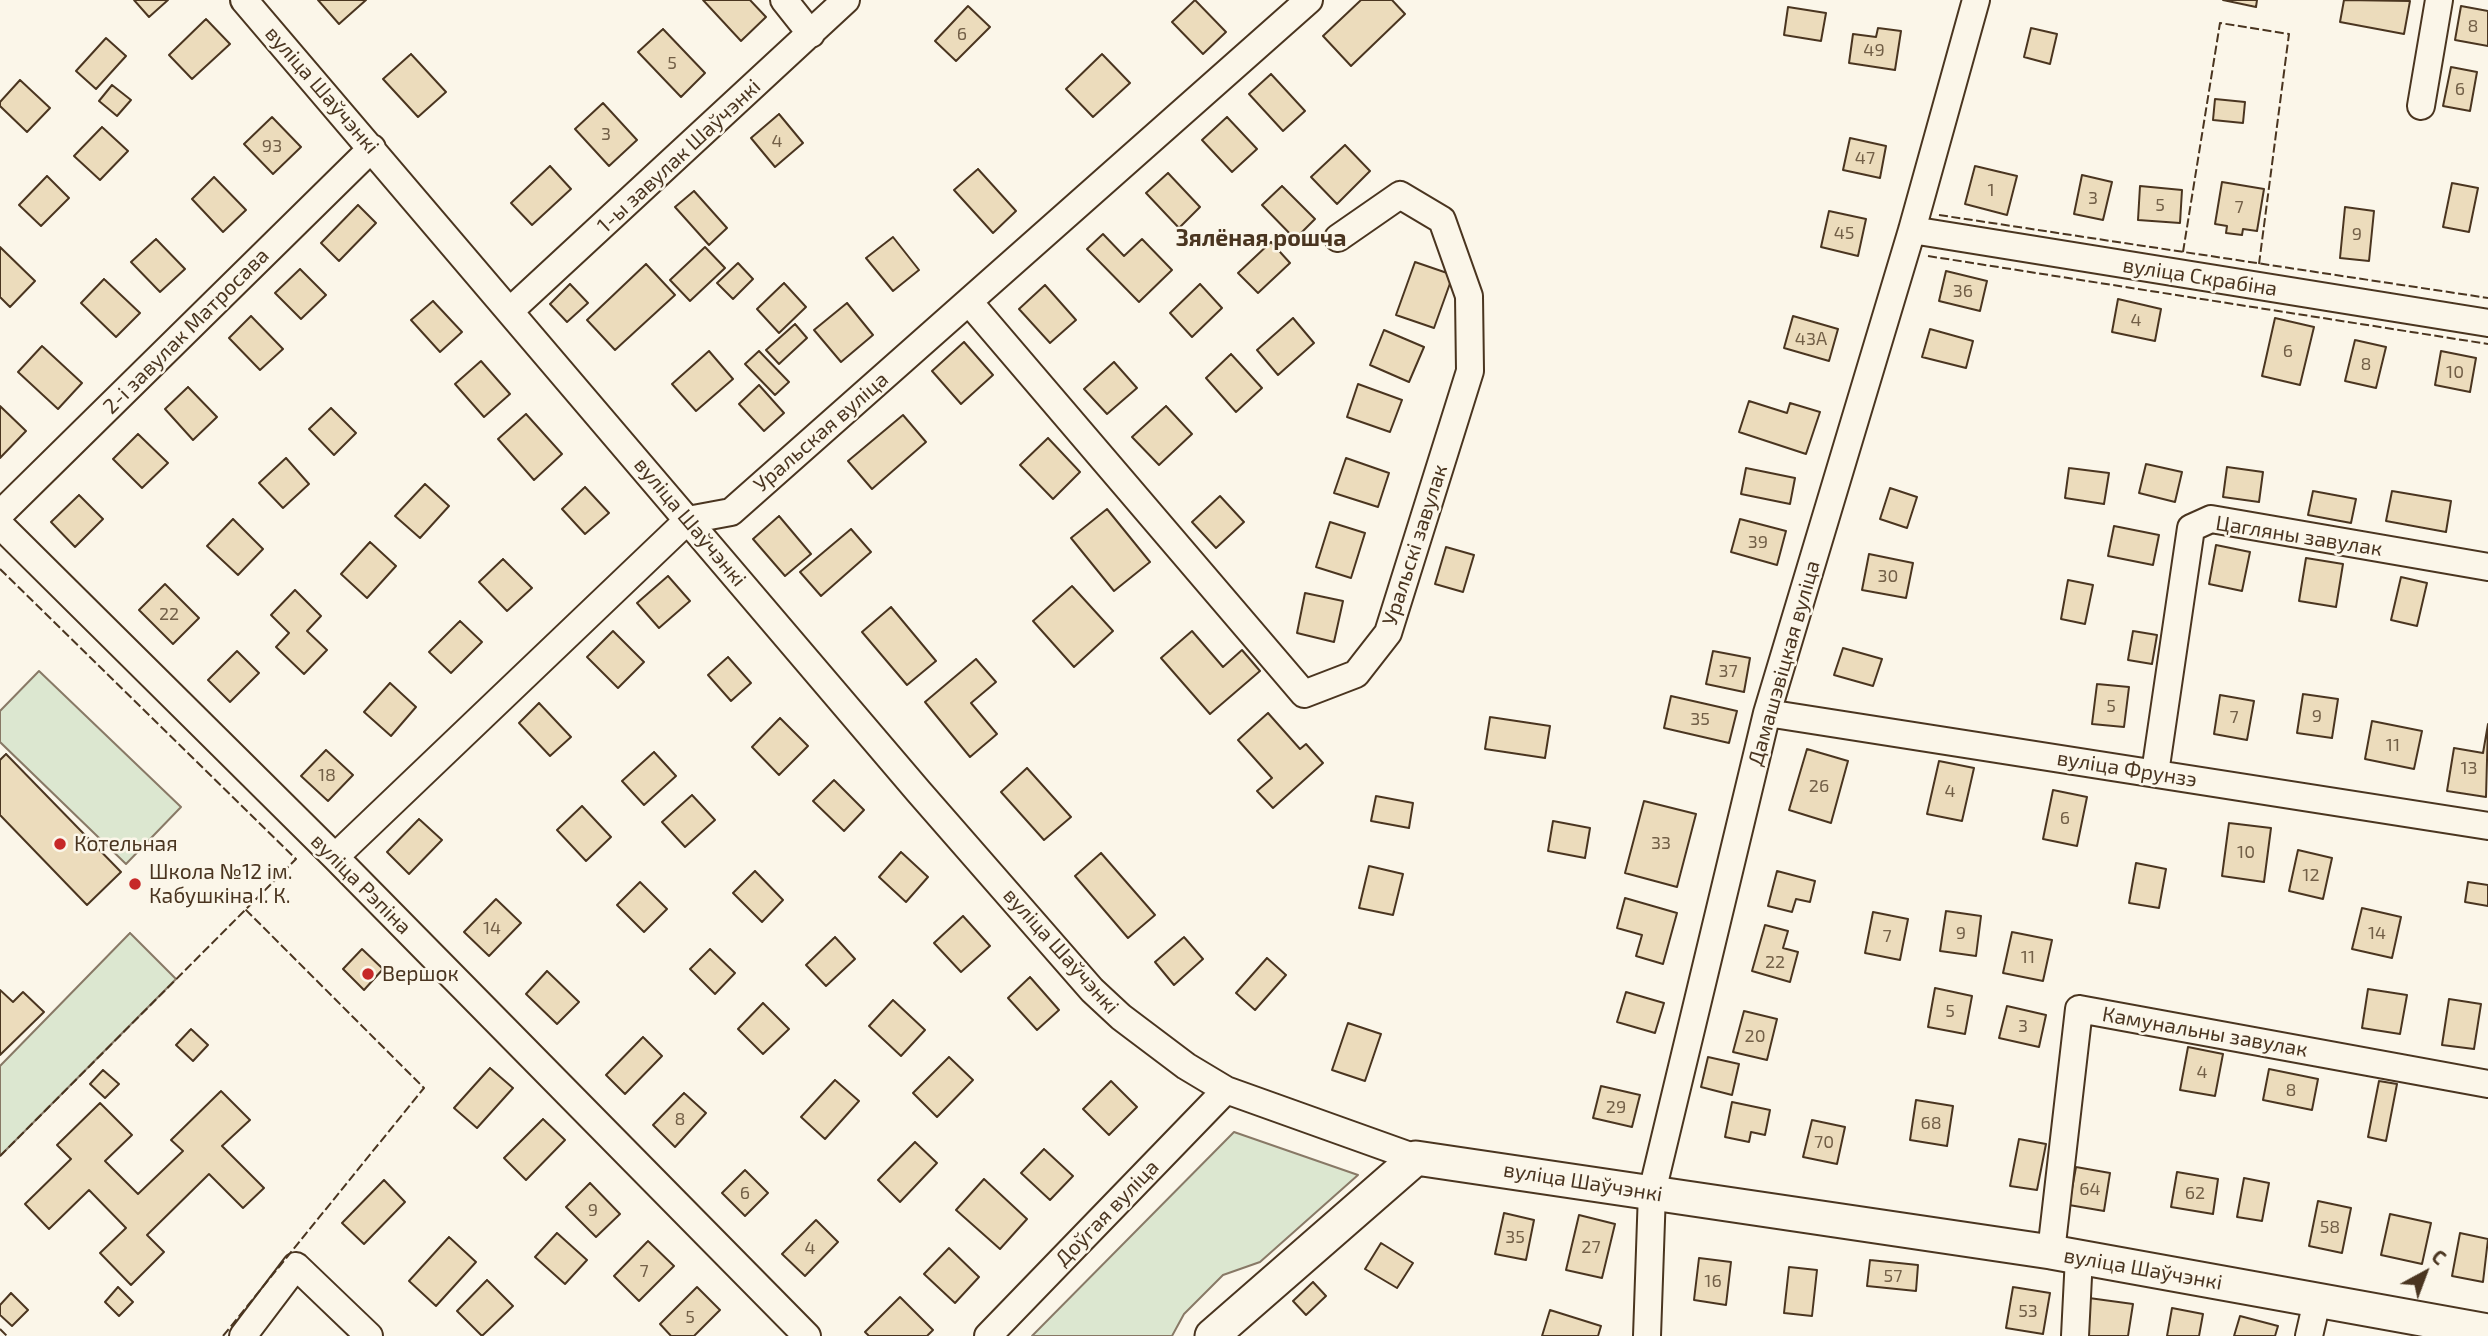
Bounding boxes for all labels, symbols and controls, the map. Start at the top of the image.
house number: 8 [2468,15,2478,37]
street label: вуліца Шаўчэнкі [260,21,384,159]
house number: 6 [957,23,967,45]
house number: 49 [1863,39,1885,61]
house number: 5 [667,52,677,74]
street label: 1-ы завулак Шаўчэнкі [592,74,766,238]
house number: 6 [2455,78,2465,100]
house number: 3 [601,123,611,145]
house number: 4 [771,130,783,152]
house number: 93 [262,135,282,157]
house number: 47 [1855,147,1875,169]
house number: 1 [1987,179,1995,201]
house number: 3 [2088,187,2098,209]
house number: 5 [2155,194,2165,216]
house number: 7 [2234,196,2244,218]
house number: 45 [1834,222,1854,244]
house number: 9 [2352,223,2362,245]
district label: Зялёная рошча [1176,224,1346,252]
street label: 2-і завулак Матросава [98,243,274,419]
street label: вуліца Скрабіна [2121,252,2279,302]
house number: 36 [1953,280,1973,302]
house number: 4 [2130,309,2142,331]
house number: 43А [1795,328,1827,350]
house number: 6 [2283,340,2293,362]
house number: 8 [2361,353,2371,375]
house number: 10 [2446,361,2464,383]
street label: Уральская вуліца [749,367,893,497]
street label: вуліца Шаўчэнкі [629,452,751,592]
street label: Уральскі завулак [1377,461,1453,629]
street label: Цагляны завулак [2214,510,2384,562]
house number: 39 [1748,531,1768,553]
street label: Дамашэвіцкая вуліца [1743,557,1825,769]
house number: 30 [1878,565,1898,587]
house number: 22 [159,603,179,625]
house number: 37 [1718,660,1738,682]
house number: 5 [2106,695,2116,717]
house number: 9 [2312,705,2322,727]
house number: 7 [2229,706,2239,728]
house number: 35 [1690,708,1710,730]
house number: 11 [2386,734,2400,756]
street label: вуліца Фрунзэ [2055,745,2199,793]
house number: 13 [2460,757,2478,779]
house number: 18 [318,764,336,786]
house number: 26 [1809,775,1829,797]
house number: 4 [1944,780,1956,802]
house number: 6 [2060,807,2070,829]
street label: вуліца Рэпіна [305,828,417,940]
place label: Котельная [74,831,178,857]
house number: 33 [1651,832,1671,854]
marker: Котельная [52,836,68,852]
house number: 10 [2237,841,2255,863]
place label: Школа №12 ім. Кабушкіна І. К. [149,859,293,909]
house number: 12 [2302,864,2320,886]
marker: Школа №12 ім. Кабушкіна І. К. [127,876,143,892]
street label: вуліца Шаўчэнкі [998,883,1124,1019]
house number: 14 [483,917,501,939]
house number: 9 [1956,922,1966,944]
house number: 14 [2368,922,2386,944]
house number: 7 [1882,925,1892,947]
house number: 11 [2021,946,2035,968]
house number: 22 [1765,951,1785,973]
place label: Вершок [382,961,459,987]
marker: Вершок [360,966,376,982]
house number: 5 [1945,1000,1955,1022]
street label: Камунальны завулак [2100,1002,2310,1062]
house number: 3 [2018,1015,2028,1037]
house number: 20 [1745,1025,1765,1047]
house number: 4 [2196,1061,2208,1083]
house number: 8 [2286,1079,2296,1101]
house number: 29 [1606,1096,1626,1118]
house number: 8 [675,1108,685,1130]
house number: 68 [1920,1112,1942,1134]
house number: 70 [1814,1131,1834,1153]
street label: Доўгая вуліца [1050,1155,1164,1271]
street label: вуліца Шаўчэнкі [1502,1157,1664,1207]
house number: 64 [2079,1178,2101,1200]
house number: 6 [740,1182,750,1204]
house number: 62 [2185,1182,2205,1204]
house number: 9 [588,1199,598,1221]
house number: 58 [2320,1216,2340,1238]
house number: 35 [1505,1226,1525,1248]
house number: 27 [1581,1236,1601,1258]
house number: 4 [804,1237,816,1259]
north arrow [2390,1238,2460,1308]
street label: вуліца Шаўчэнкі [2062,1243,2224,1295]
text: С [2427,1244,2451,1269]
house number: 7 [639,1260,649,1282]
house number: 57 [1884,1265,1902,1287]
house number: 16 [1704,1270,1722,1292]
house number: 53 [2018,1300,2038,1322]
house number: 5 [685,1306,695,1328]

